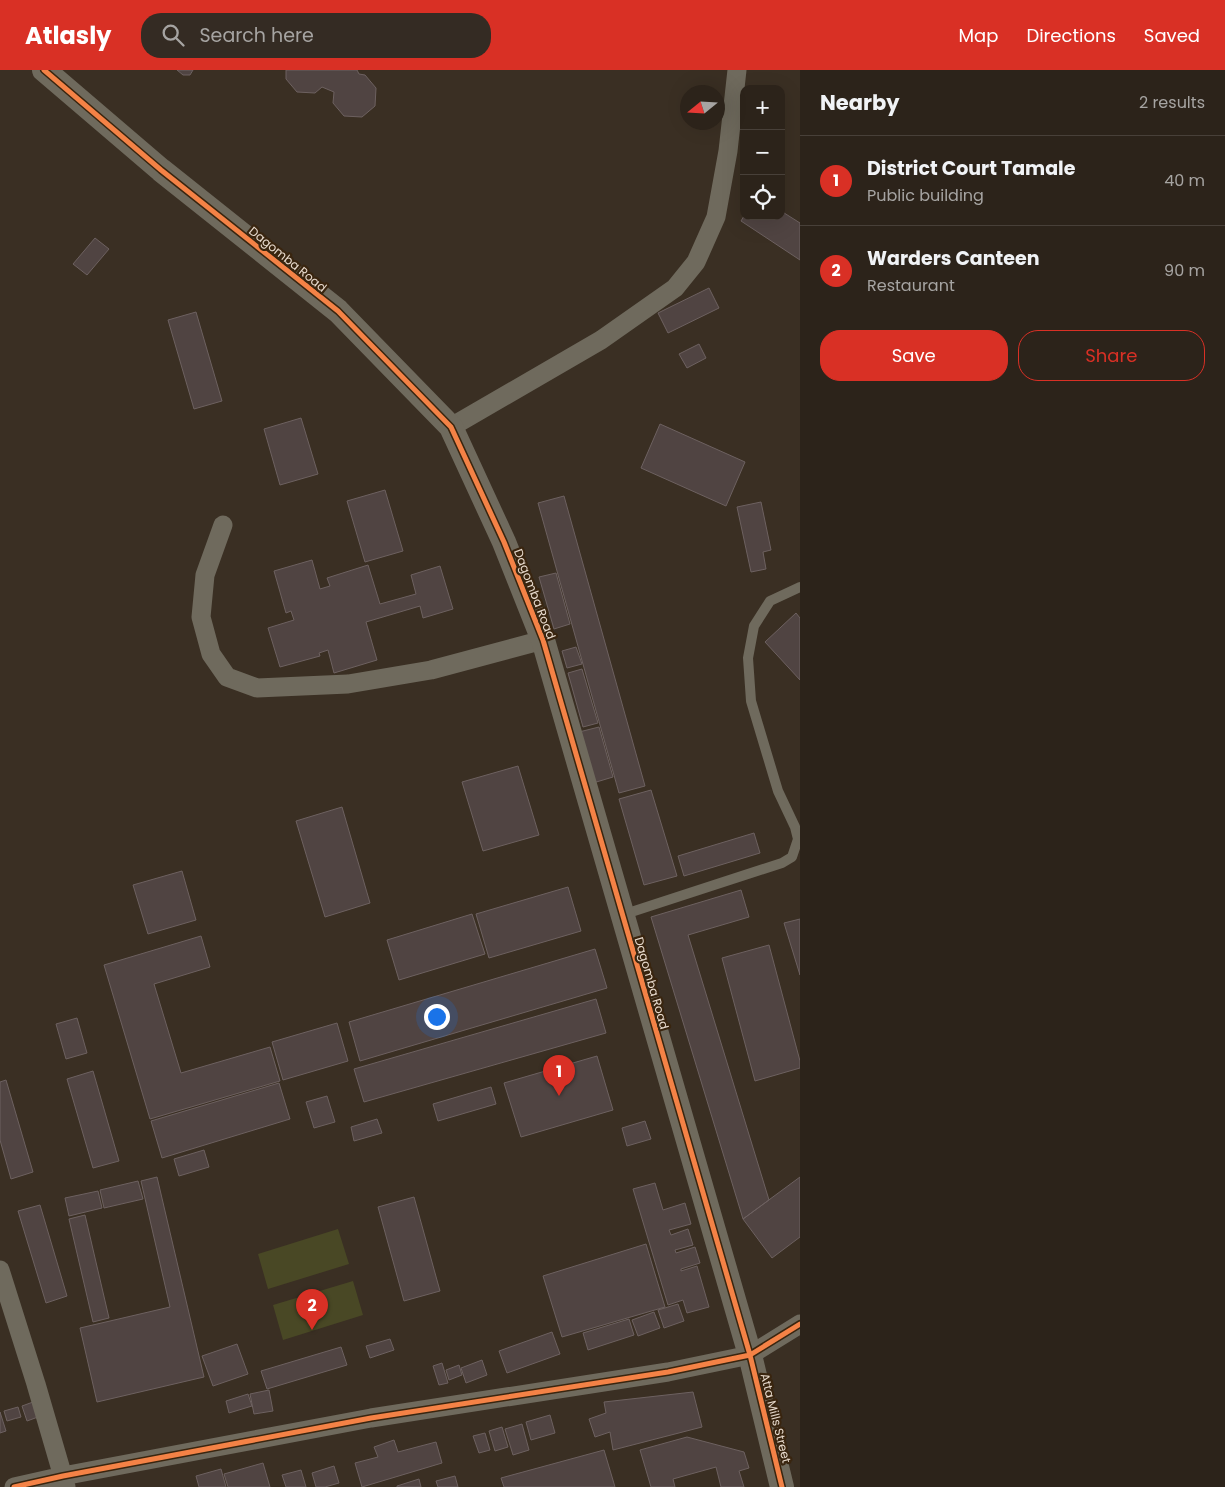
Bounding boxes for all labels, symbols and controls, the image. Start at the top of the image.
search box [141,13,491,58]
text: Atlasly [25,19,111,52]
icon: search [159,21,187,49]
text: Search here [199,22,314,49]
text: Map [959,23,998,48]
text: Directions [1026,23,1116,48]
text: Saved [1144,23,1200,48]
north arrow [680,85,725,130]
map controls [740,85,785,220]
button: + [740,85,785,130]
text: Nearby [820,88,900,117]
text: 2 results [1139,91,1205,114]
button: − [740,130,785,175]
text: District Court Tamale [867,155,1075,182]
text: 1 [833,169,839,192]
text: 40 m [1164,169,1205,192]
button: locate [740,175,785,220]
text: Public building [867,184,984,207]
street label: Dagomba Road [246,222,330,296]
text: Warders Canteen [867,245,1040,272]
text: 2 [831,259,841,282]
text: 90 m [1164,259,1205,282]
text: Restaurant [867,274,955,297]
button: Save [820,330,1008,381]
button: Share [1018,330,1205,381]
street label: Dagomba Road [510,546,560,642]
street label: Dagomba Road [631,935,673,1031]
your location [424,1004,450,1030]
pin: 1 [543,1055,575,1096]
pin: 2 [296,1289,328,1330]
street label: Atta Mills Street [757,1371,795,1465]

